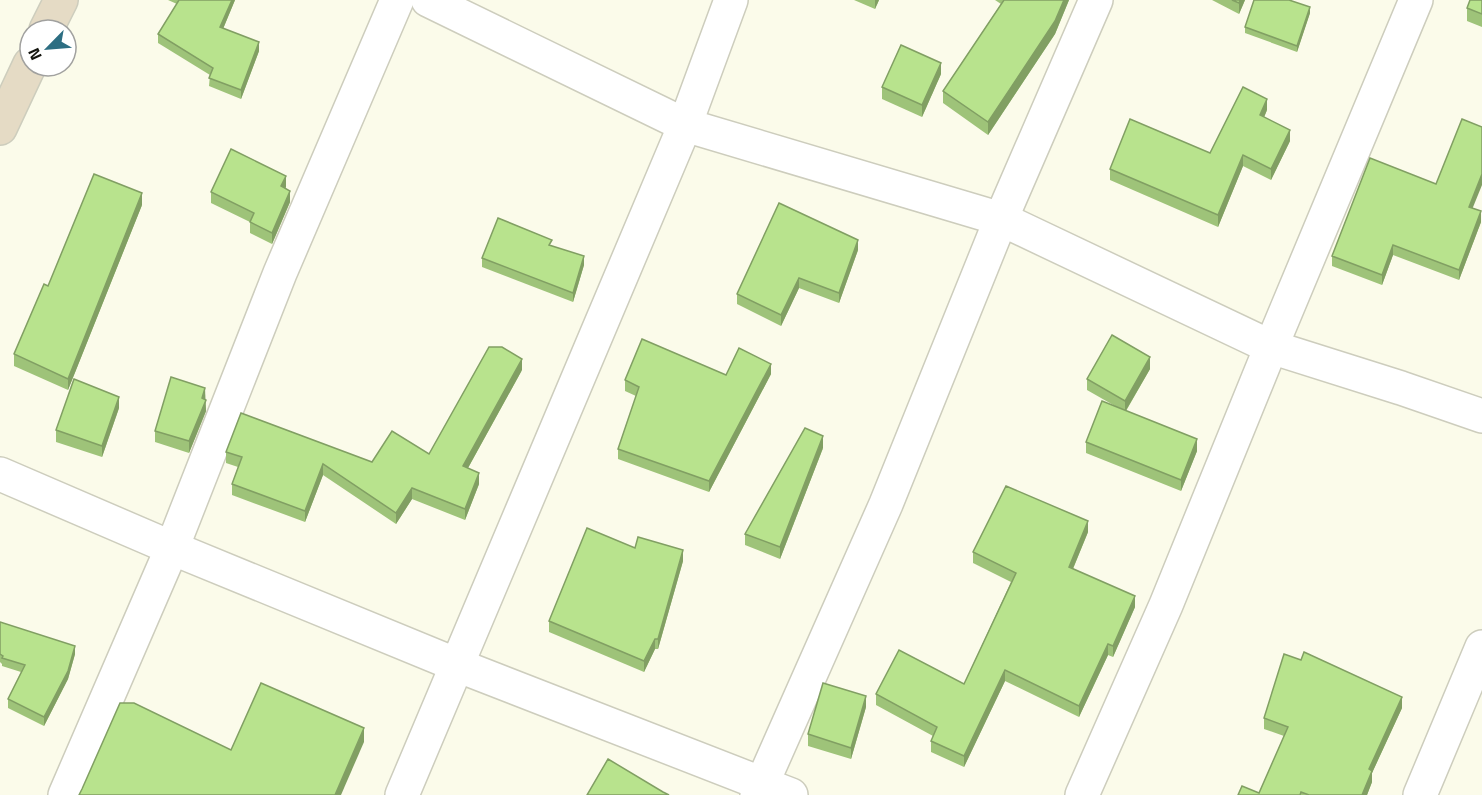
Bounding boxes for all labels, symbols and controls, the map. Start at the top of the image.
north arrow [18,18,78,78]
text: N [21,44,48,64]

